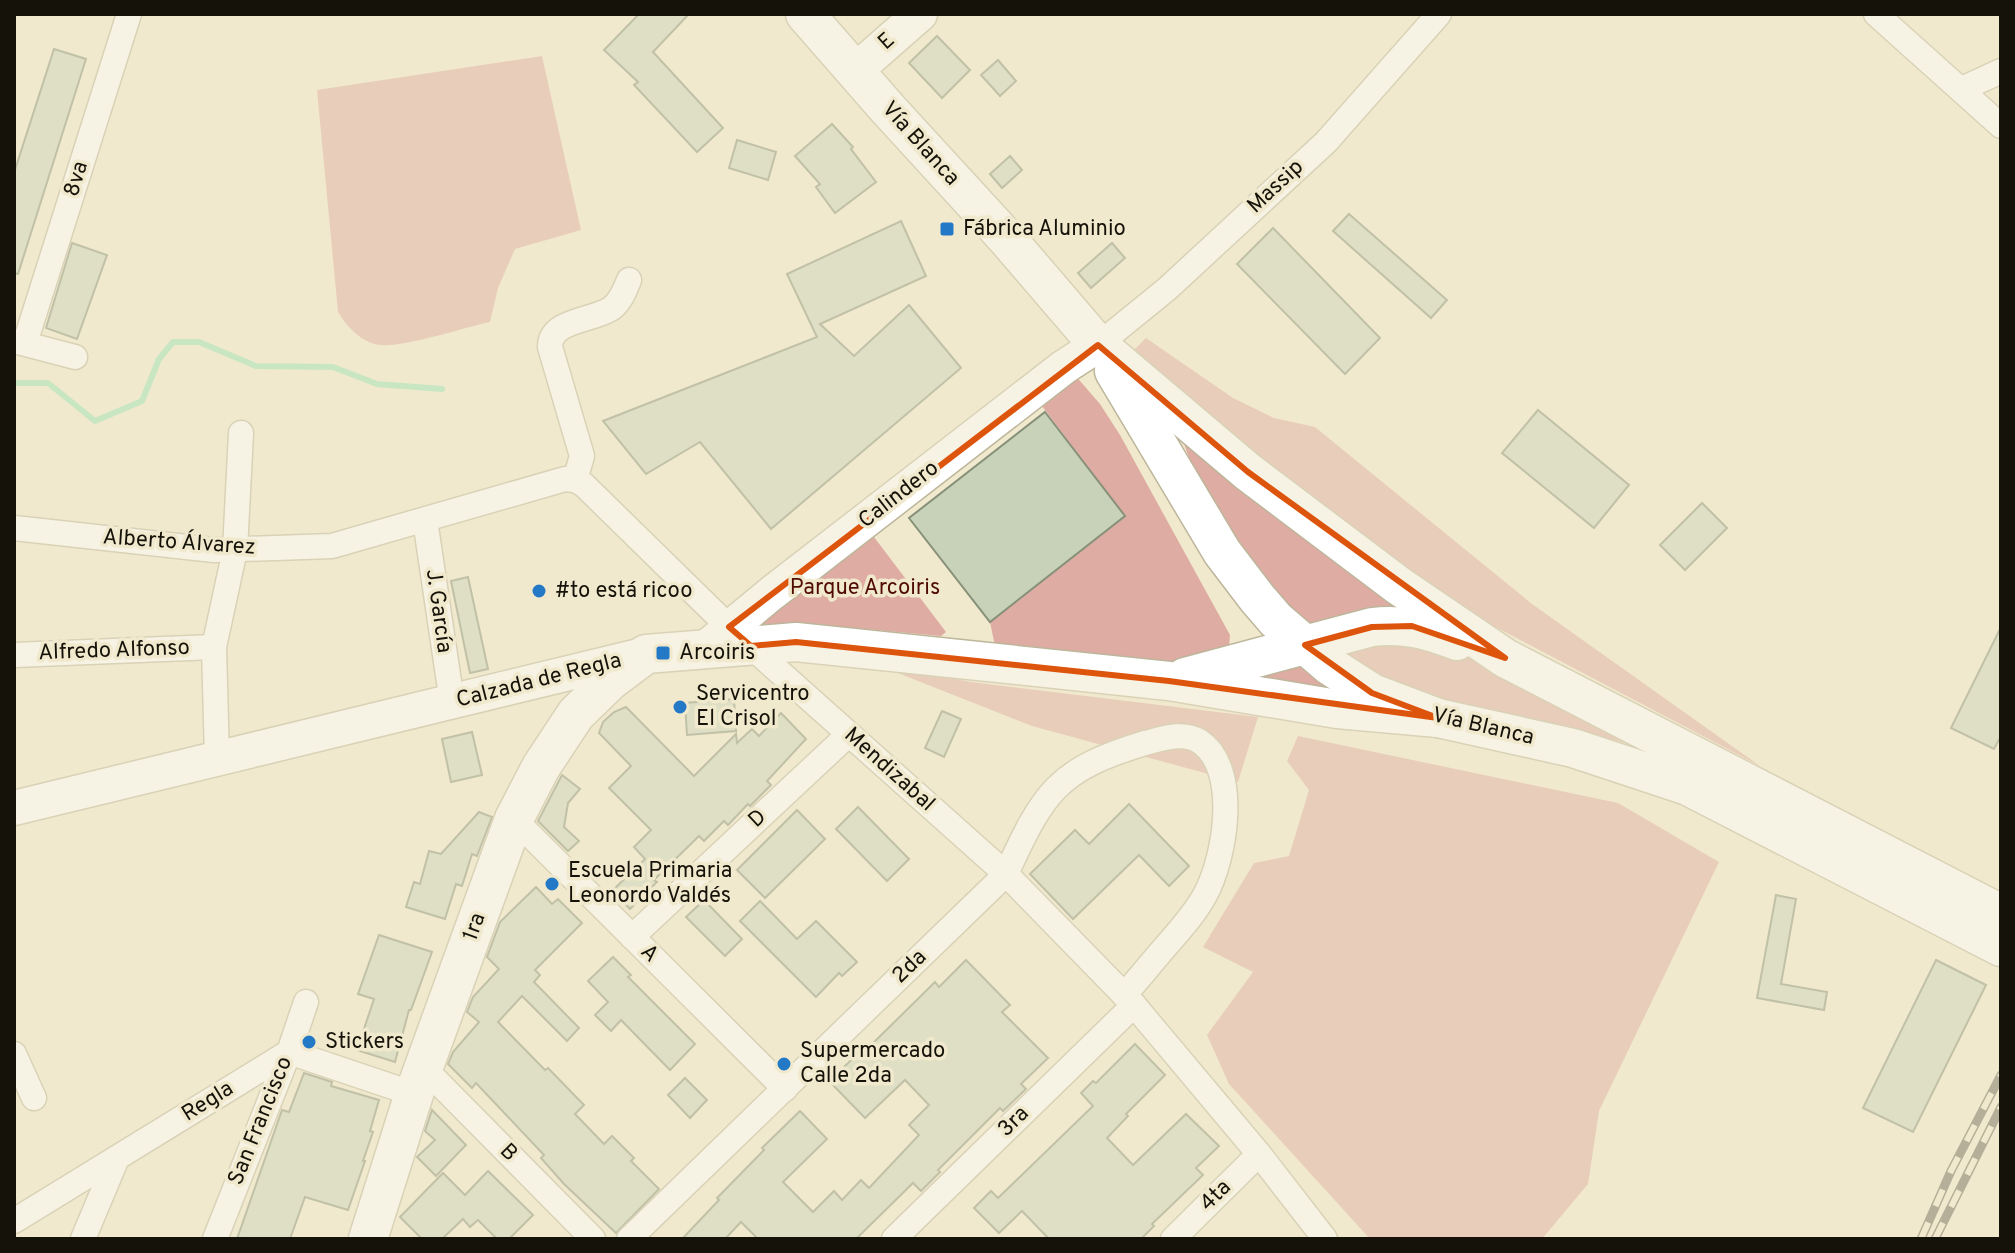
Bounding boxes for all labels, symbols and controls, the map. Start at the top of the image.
street label: E [873,28,901,56]
street label: Vía Blanca [875,96,965,192]
street label: Massip [1242,154,1310,220]
street label: 8va [59,158,95,200]
place label: Fábrica Aluminio [963,216,1126,243]
marker: Fábrica Aluminio [938,220,956,238]
street label: Calindero [853,455,945,535]
street label: Alberto Álvarez [102,522,256,562]
street label: J. García [419,567,457,655]
park label: Parque Arcoiris [790,575,940,602]
place label: #to está ricoo [555,578,692,605]
marker: #to está ricoo [530,582,548,600]
street label: Alfredo Alfonso [38,635,190,667]
place label: Arcoiris [679,640,755,667]
marker: Arcoiris [654,644,672,662]
street label: Calzada de Regla [454,647,624,715]
place label: Servicentro El Crisol [696,681,809,733]
marker: Servicentro El Crisol [671,698,689,716]
street label: Vía Blanca [1429,702,1537,752]
street label: Mendizabal [838,722,940,818]
street label: D [743,804,773,834]
place label: Escuela Primaria Leonordo Valdés [568,858,732,910]
marker: Escuela Primaria Leonordo Valdés [543,875,561,893]
street label: 1ra [458,909,492,945]
street label: A [634,939,664,969]
street label: 2da [887,944,933,990]
place label: Stickers [325,1029,404,1056]
marker: Stickers [300,1033,318,1051]
place label: Supermercado Calle 2da [800,1038,945,1090]
street label: San Francisco [223,1053,299,1189]
marker: Supermercado Calle 2da [775,1055,793,1073]
street label: Regla [177,1076,239,1128]
street label: 3ra [993,1101,1035,1143]
street label: B [493,1138,523,1168]
street label: 4ta [1195,1175,1237,1217]

